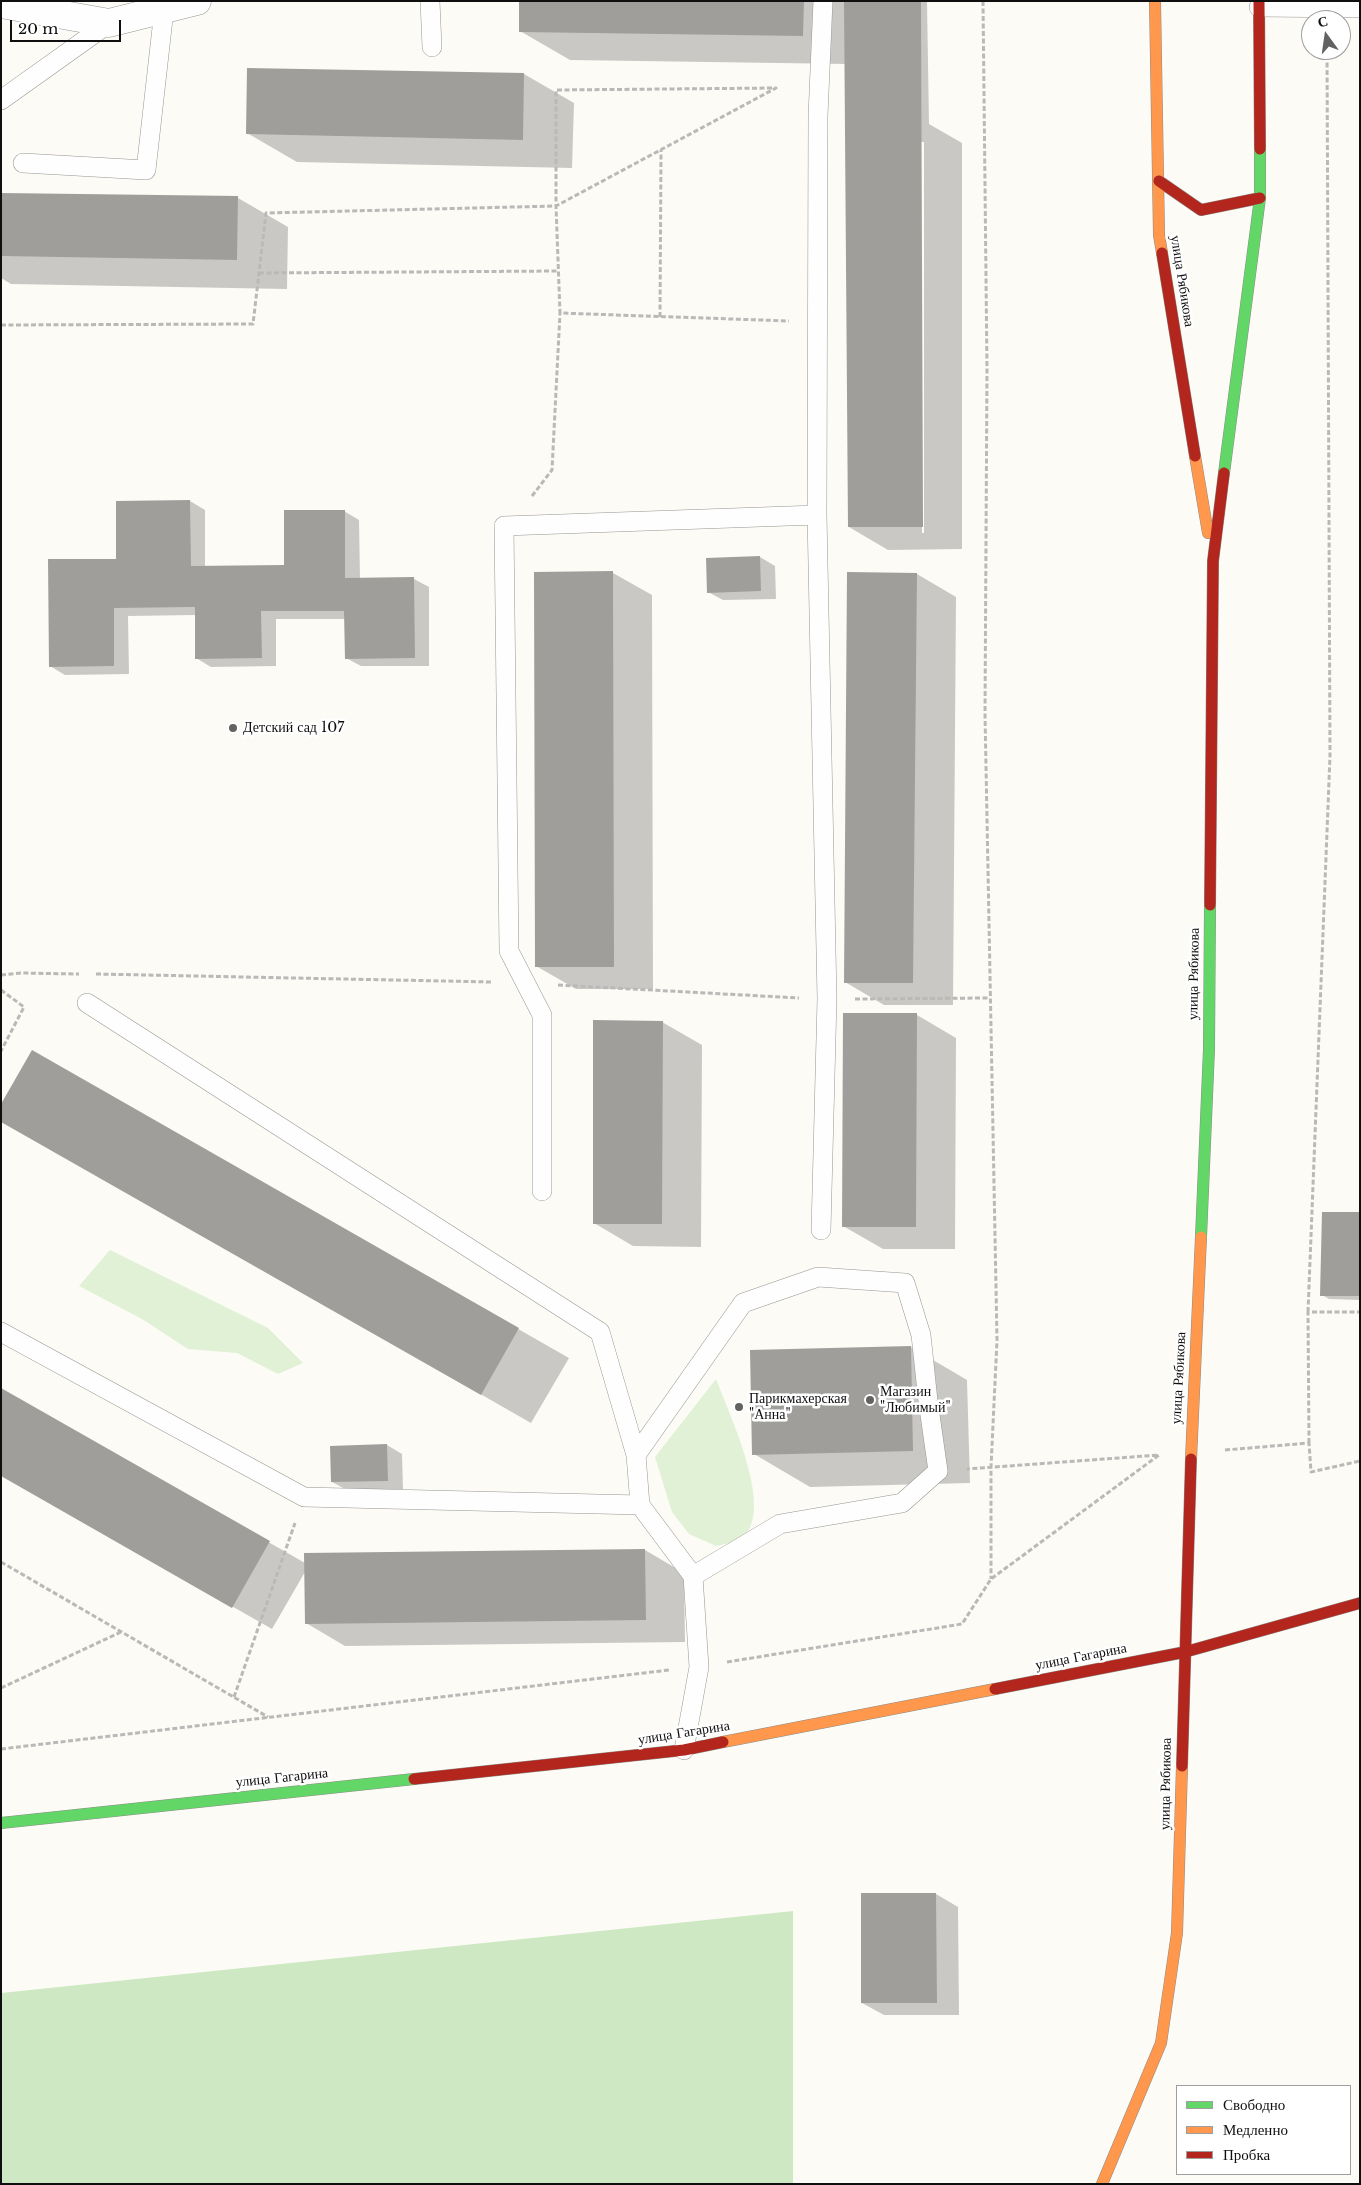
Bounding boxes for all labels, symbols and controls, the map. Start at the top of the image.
scale bar [12,10,124,42]
north arrow [1301,10,1351,60]
text: С [1316,11,1330,31]
text: 20 m [18,19,58,38]
street label: улица Рябикова [1166,234,1198,328]
place label: Детский сад 107 [243,720,344,736]
marker: Детский сад 107 [227,722,239,734]
street label: улица Рябикова [1185,928,1203,1020]
street label: улица Рябикова [1168,1331,1190,1425]
place label: Магазин "Любимый" [880,1384,951,1416]
place label: Парикмахерская "Анна" [749,1391,847,1424]
marker: Магазин "Любимый" [864,1394,876,1406]
marker: Парикмахерская "Анна" [733,1401,745,1413]
street label: улица Гагарина [1034,1640,1128,1674]
street label: улица Гагарина [637,1717,731,1749]
street label: улица Рябикова [1157,1738,1175,1830]
street label: улица Гагарина [235,1765,329,1791]
legend [1176,2085,1351,2175]
text: Свободно [1223,2095,1285,2114]
text: Медленно [1223,2120,1288,2139]
text: Пробка [1223,2145,1270,2164]

